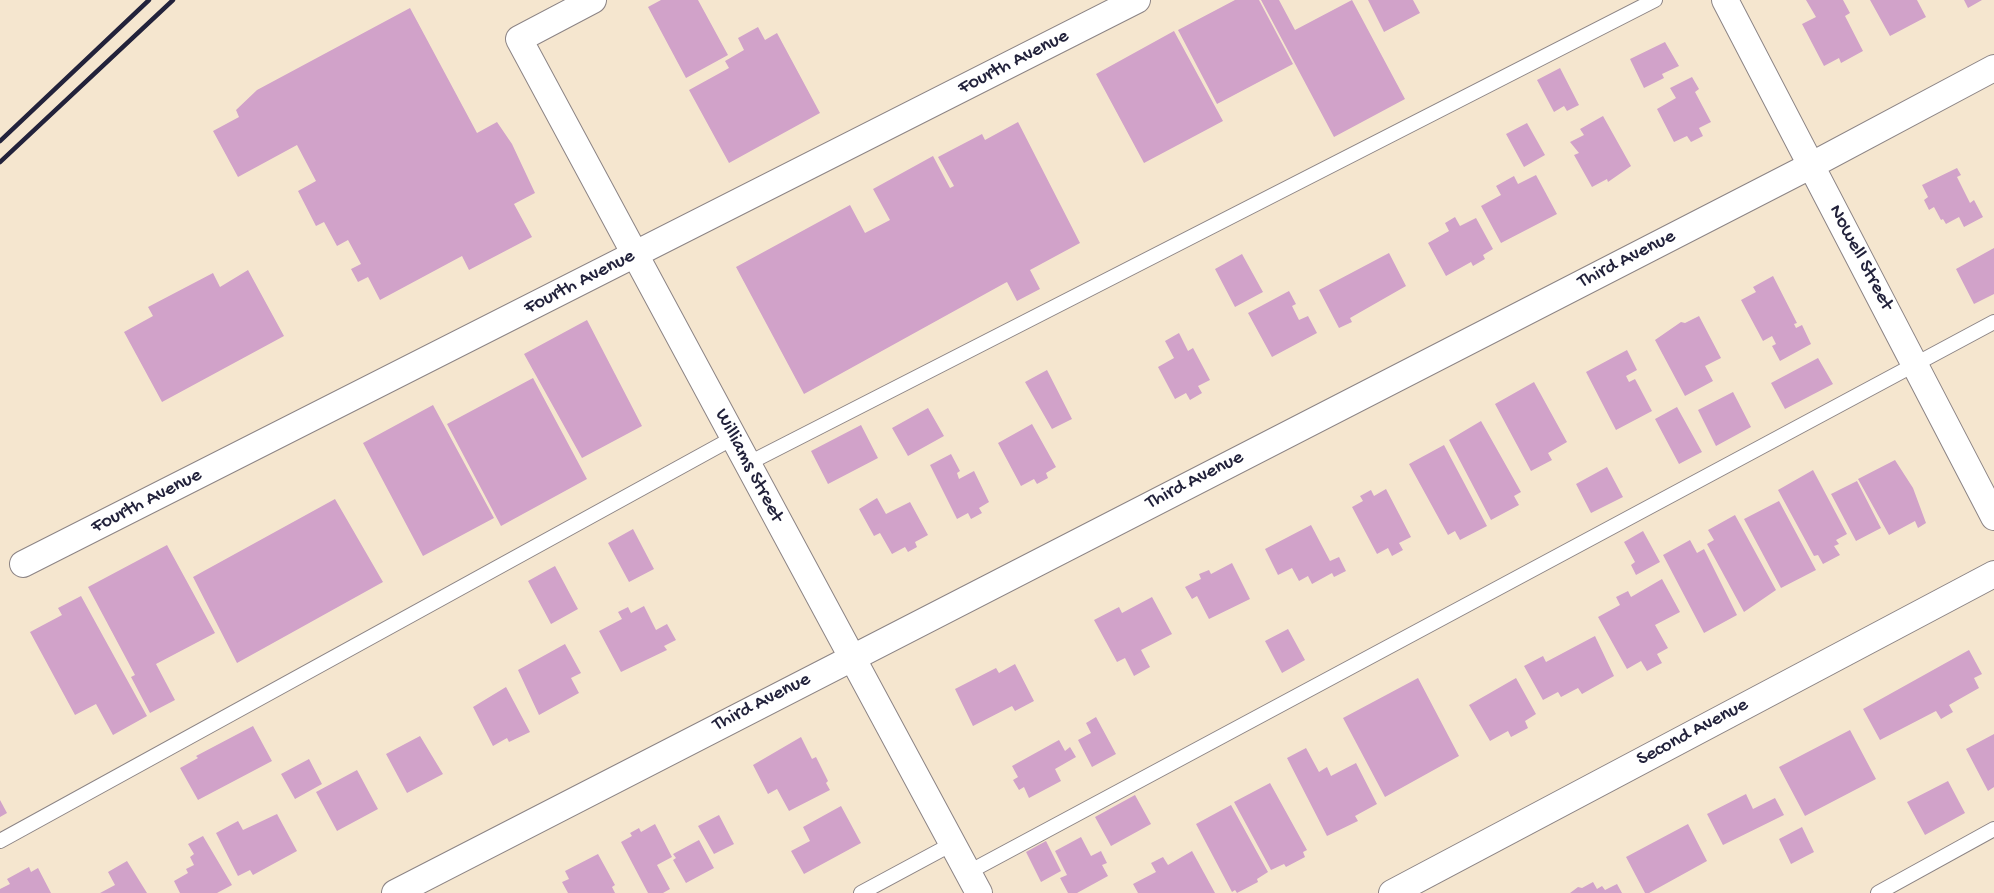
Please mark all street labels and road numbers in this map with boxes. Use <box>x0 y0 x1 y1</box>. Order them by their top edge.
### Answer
street label: Fourth Avenue <box>955 25 1073 101</box>
street label: Nowell Street <box>1822 201 1898 315</box>
street label: Third Avenue <box>1574 225 1680 295</box>
street label: Fourth Avenue <box>521 245 639 321</box>
street label: Williams Street <box>708 405 788 527</box>
street label: Third Avenue <box>1142 446 1248 516</box>
street label: Fourth Avenue <box>88 464 206 540</box>
street label: Third Avenue <box>709 668 815 738</box>
street label: Second Avenue <box>1633 694 1753 772</box>

